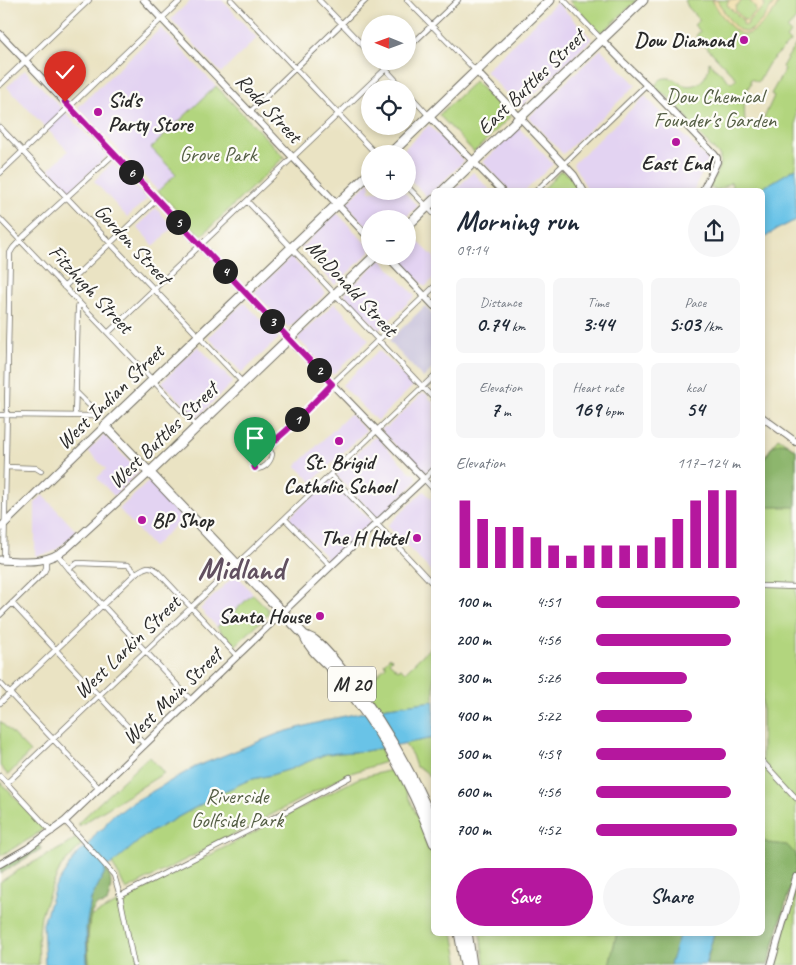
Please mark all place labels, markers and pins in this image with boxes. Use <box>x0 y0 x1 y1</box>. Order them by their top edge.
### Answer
place label: Dow Diamond <box>634 27 738 53</box>
marker: Dow Diamond <box>738 34 750 46</box>
pin <box>44 51 86 102</box>
place label: Sid's Party Store <box>108 87 195 137</box>
marker: Sid's Party Store <box>92 106 104 118</box>
marker: East End <box>670 136 682 148</box>
place label: East End <box>641 150 714 176</box>
pin: 6 <box>118 160 144 184</box>
pin: 5 <box>166 210 190 234</box>
pin: 4 <box>212 258 238 284</box>
pin: 3 <box>260 308 284 334</box>
pin: 2 <box>306 358 332 382</box>
pin: 1 <box>284 406 310 432</box>
pin <box>234 417 276 468</box>
marker: St. Brigid Catholic School <box>333 435 345 447</box>
place label: St. Brigid Catholic School <box>284 449 399 499</box>
place label: BP Shop <box>152 507 215 533</box>
marker: BP Shop <box>136 514 148 526</box>
place label: The H Hotel <box>320 525 411 551</box>
marker: The H Hotel <box>411 532 423 544</box>
place label: Santa House <box>218 603 312 629</box>
marker: Santa House <box>314 610 326 622</box>

